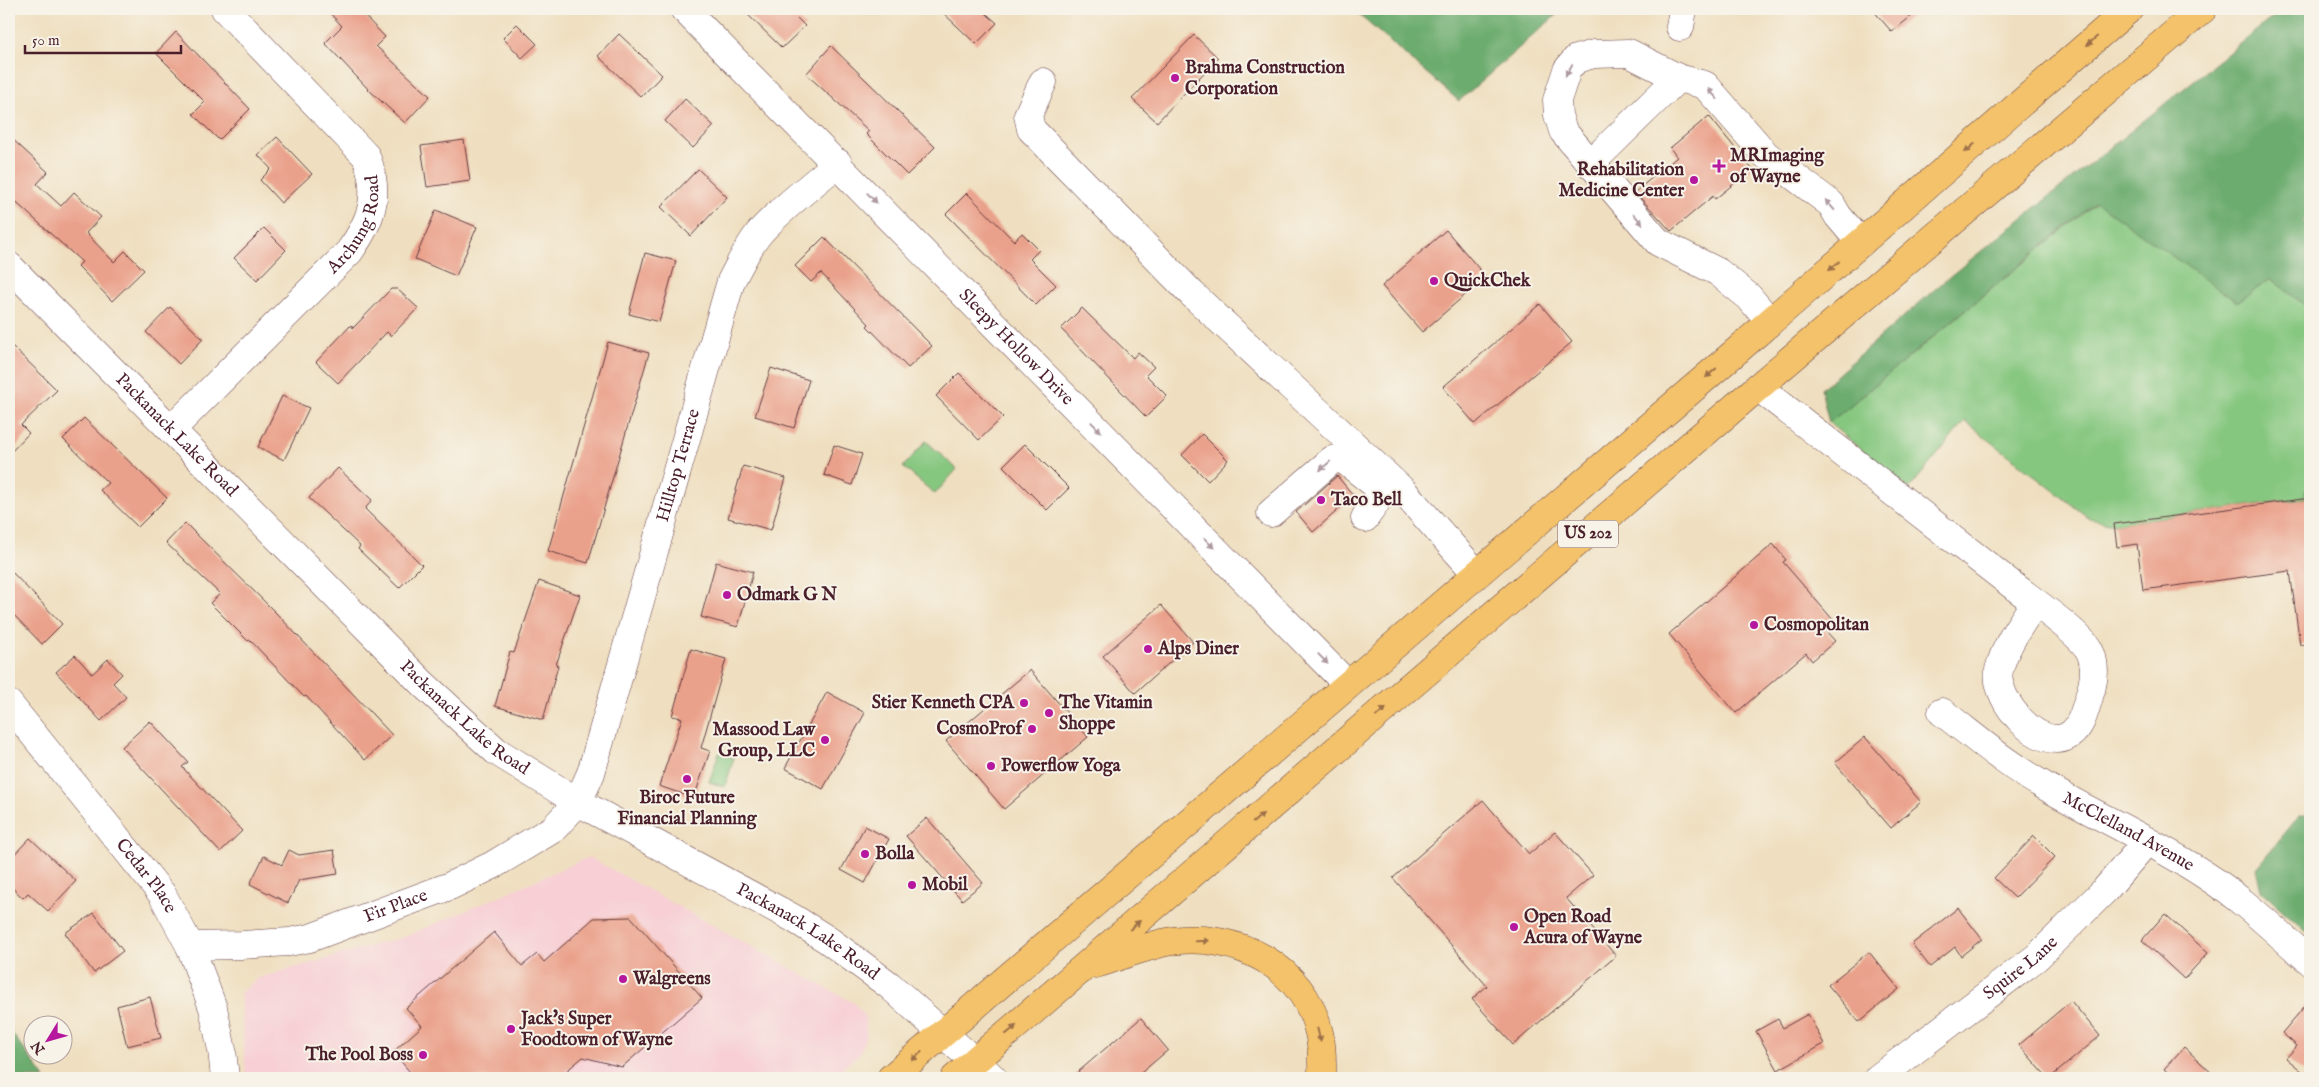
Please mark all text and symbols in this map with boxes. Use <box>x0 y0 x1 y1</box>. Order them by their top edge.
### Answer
scale bar <box>25 22 181 54</box>
text: 50 m <box>32 31 60 50</box>
one-way arrow <box>2086 35 2099 46</box>
place label: Brahma Construction Corporation <box>1185 57 1345 101</box>
one-way arrow <box>1564 63 1573 77</box>
marker: Brahma Construction Corporation <box>1169 72 1181 84</box>
one-way arrow <box>1708 88 1719 100</box>
one-way arrow <box>1964 142 1976 154</box>
place label: MRImaging of Wayne <box>1730 145 1825 189</box>
place label: Rehabilitation Medicine Center <box>1559 159 1684 203</box>
marker: MRImaging of Wayne <box>1712 159 1726 173</box>
street label: Archung Road <box>321 173 385 280</box>
marker: Rehabilitation Medicine Center <box>1688 174 1700 186</box>
one-way arrow <box>866 192 878 204</box>
one-way arrow <box>1825 199 1836 212</box>
one-way arrow <box>1632 213 1644 225</box>
one-way arrow <box>1829 260 1841 272</box>
place label: QuickChek <box>1444 270 1532 293</box>
marker: QuickChek <box>1428 275 1440 287</box>
street label: Sleepy Hollow Drive <box>954 284 1079 410</box>
one-way arrow <box>1705 367 1718 378</box>
street label: Packanack Lake Road <box>110 368 243 502</box>
street label: Hilltop Terrace <box>652 406 706 525</box>
one-way arrow <box>1089 421 1101 433</box>
one-way arrow <box>1319 460 1331 471</box>
place label: Taco Bell <box>1330 489 1403 512</box>
marker: Taco Bell <box>1315 494 1327 506</box>
road number: US 202 <box>1558 520 1618 548</box>
one-way arrow <box>1203 537 1215 549</box>
place label: Odmark G N <box>737 584 838 607</box>
marker: Odmark G N <box>721 589 733 601</box>
place label: Cosmopolitan <box>1764 614 1869 637</box>
marker: Cosmopolitan <box>1748 619 1760 631</box>
place label: Alps Diner <box>1157 638 1239 661</box>
marker: Alps Diner <box>1142 643 1154 655</box>
one-way arrow <box>1317 653 1329 665</box>
street label: Packanack Lake Road <box>395 655 534 781</box>
place label: Stier Kenneth CPA <box>872 692 1015 715</box>
place label: The Vitamin Shoppe <box>1058 692 1153 736</box>
marker: Stier Kenneth CPA <box>1018 697 1030 709</box>
one-way arrow <box>1375 706 1387 718</box>
marker: The Vitamin Shoppe <box>1043 707 1055 719</box>
place label: CosmoProf <box>937 718 1025 741</box>
place label: Massood Law Group, LLC <box>713 719 816 763</box>
marker: CosmoProf <box>1026 723 1038 735</box>
marker: Massood Law Group, LLC <box>819 734 831 746</box>
place label: Powerflow Yoga <box>1001 755 1122 778</box>
marker: Powerflow Yoga <box>985 760 997 772</box>
marker: Biroc Future Financial Planning <box>681 773 693 785</box>
place label: Biroc Future Financial Planning <box>618 787 758 831</box>
street label: McClelland Avenue <box>2058 787 2198 877</box>
one-way arrow <box>1252 813 1265 824</box>
street label: Cedar Place <box>110 834 182 917</box>
place label: Bolla <box>875 843 915 866</box>
marker: Bolla <box>859 848 871 860</box>
place label: Mobil <box>922 874 969 897</box>
street label: Packanack Lake Road <box>732 878 884 986</box>
marker: Mobil <box>906 879 918 891</box>
street label: Fir Place <box>361 884 431 928</box>
place label: Open Road Acura of Wayne <box>1523 906 1643 950</box>
one-way arrow <box>1129 919 1142 930</box>
marker: Open Road Acura of Wayne <box>1508 921 1520 933</box>
street label: Squire Lane <box>1979 931 2063 1005</box>
one-way arrow <box>1194 937 1210 945</box>
place label: Walgreens <box>632 968 711 991</box>
marker: Walgreens <box>617 973 629 985</box>
place label: Jack's Super Foodtown of Wayne <box>519 1008 673 1052</box>
north arrow <box>22 1014 72 1064</box>
marker: Jack's Super Foodtown of Wayne <box>505 1023 517 1035</box>
one-way arrow <box>1005 1024 1018 1035</box>
one-way arrow <box>1316 1027 1324 1042</box>
text: N <box>28 1037 50 1058</box>
place label: The Pool Boss <box>305 1044 414 1067</box>
marker: The Pool Boss <box>417 1049 429 1061</box>
one-way arrow <box>910 1050 923 1061</box>

